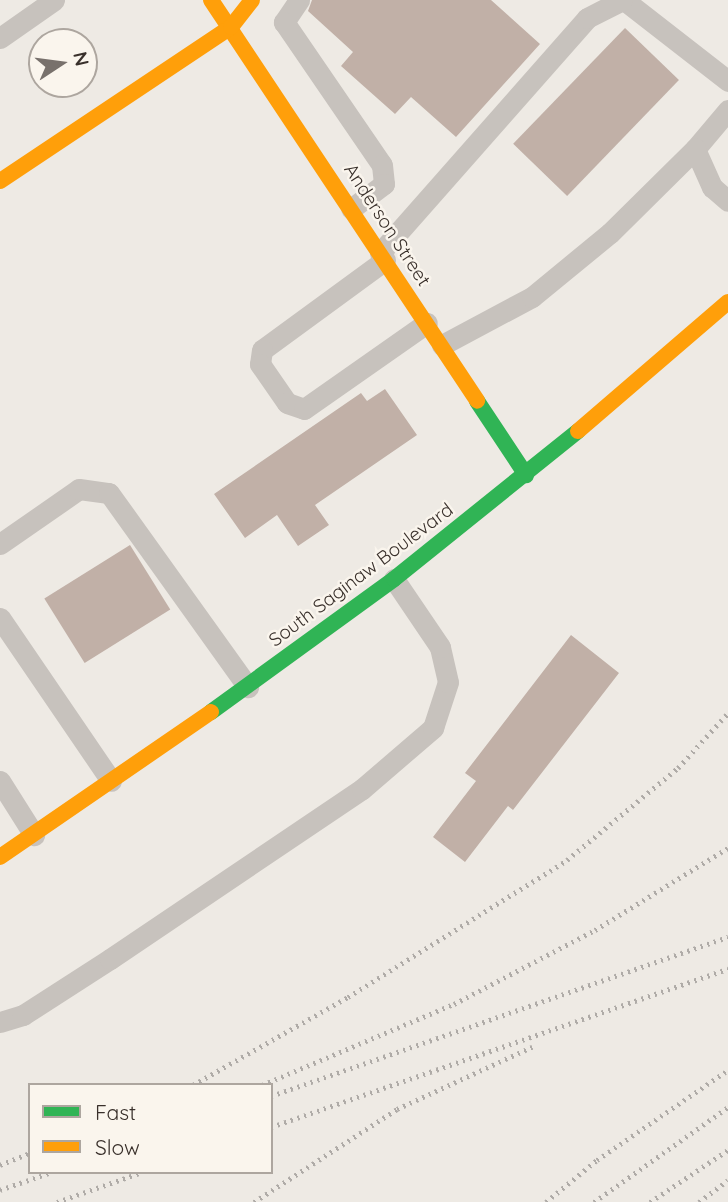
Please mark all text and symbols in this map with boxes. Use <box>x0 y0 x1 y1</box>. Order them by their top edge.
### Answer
north arrow <box>28 28 98 98</box>
text: N <box>68 49 95 68</box>
street label: Anderson Street <box>339 160 435 290</box>
street label: South Saginaw Boulevard <box>264 498 458 652</box>
legend <box>28 1083 273 1174</box>
text: Fast <box>95 1099 136 1125</box>
text: Slow <box>95 1134 140 1160</box>

